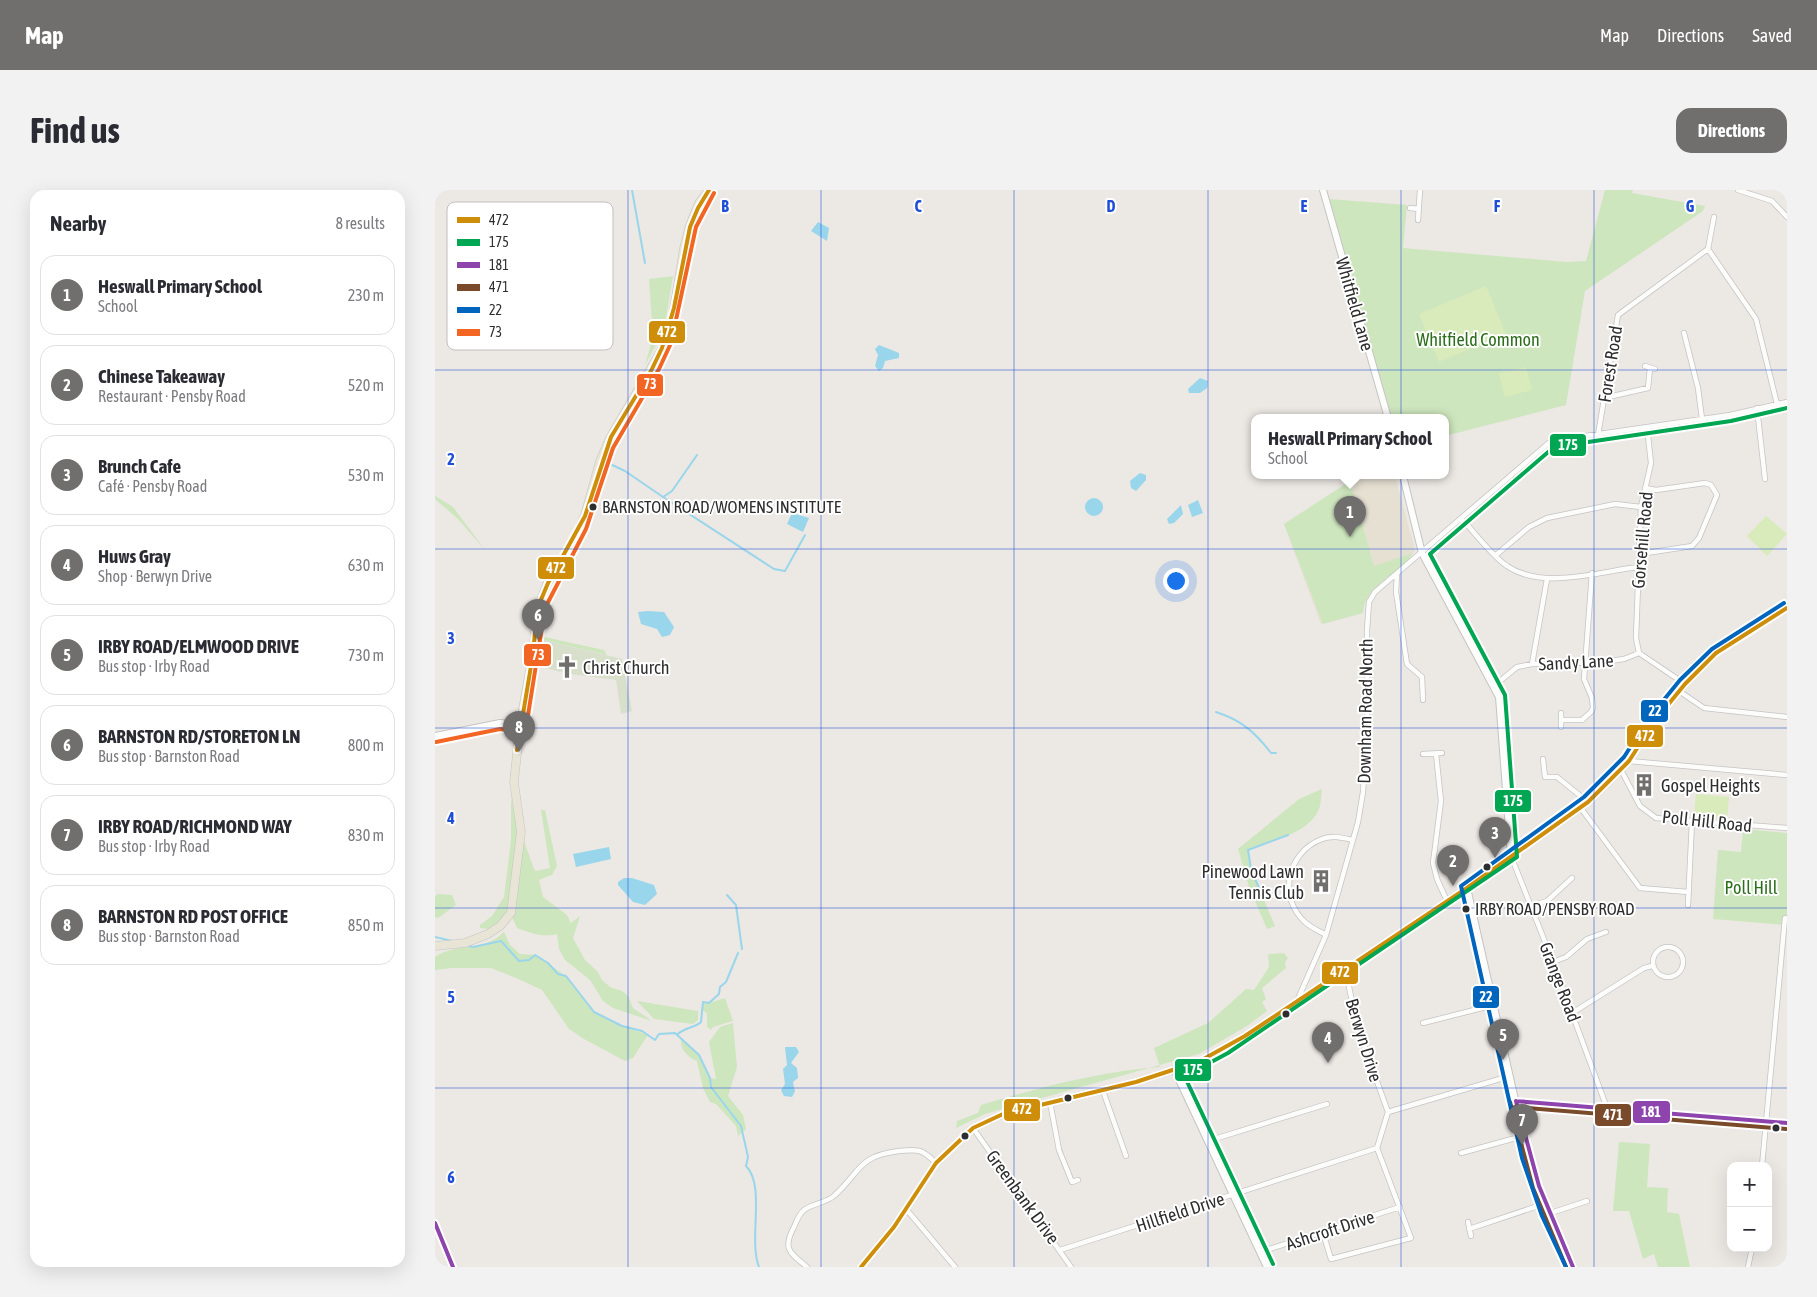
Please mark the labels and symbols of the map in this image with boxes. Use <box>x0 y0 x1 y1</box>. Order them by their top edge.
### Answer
text: B <box>721 197 729 215</box>
text: C <box>914 197 922 215</box>
text: D <box>1107 197 1116 215</box>
text: E <box>1301 197 1308 215</box>
text: F <box>1494 197 1501 215</box>
text: G <box>1686 197 1695 215</box>
legend <box>447 202 613 350</box>
text: 472 <box>489 212 509 228</box>
text: 175 <box>489 234 509 250</box>
street label: Whitfield Lane <box>1332 255 1378 353</box>
text: 181 <box>489 257 509 273</box>
text: 471 <box>489 279 509 295</box>
text: 22 <box>489 302 502 318</box>
line badge: 472 <box>648 320 686 344</box>
text: 73 <box>489 324 502 340</box>
text: 472 <box>656 324 677 340</box>
street label: Forest Road <box>1594 324 1626 404</box>
park label: Whitfield Common <box>1416 329 1540 350</box>
line badge: 73 <box>636 373 664 397</box>
text: 73 <box>643 376 657 392</box>
line badge: 175 <box>1549 433 1587 457</box>
text: 175 <box>1558 437 1578 453</box>
text: 2 <box>447 450 455 468</box>
street label: Gorsehill Road <box>1627 491 1657 589</box>
pin: 1 <box>1334 496 1366 537</box>
place label: BARNSTON ROAD/WOMENS INSTITUTE <box>602 497 842 517</box>
marker: BARNSTON ROAD/WOMENS INSTITUTE <box>588 502 598 512</box>
line badge: 472 <box>537 556 575 580</box>
text: 472 <box>545 560 566 576</box>
your location <box>1163 568 1189 594</box>
pin: 6 <box>522 599 554 640</box>
text: 3 <box>447 629 455 647</box>
street label: Downham Road North <box>1353 638 1377 784</box>
line badge: 73 <box>523 643 552 667</box>
text: 73 <box>531 647 545 663</box>
street label: Sandy Lane <box>1538 650 1614 674</box>
church icon: Christ Church <box>554 654 580 680</box>
place label: Christ Church <box>583 657 670 678</box>
line badge: 22 <box>1640 699 1669 723</box>
text: 22 <box>1648 703 1662 719</box>
pin: 8 <box>503 711 535 752</box>
line badge: 472 <box>1626 724 1664 748</box>
text: 472 <box>1634 728 1655 744</box>
building icon: Gospel Heights <box>1631 772 1657 798</box>
place label: Gospel Heights <box>1661 775 1760 796</box>
line badge: 175 <box>1494 789 1532 813</box>
text: 175 <box>1503 793 1523 809</box>
street label: Poll Hill Road <box>1661 806 1753 836</box>
text: 4 <box>446 809 455 827</box>
pin: 3 <box>1479 817 1511 858</box>
pin: 2 <box>1437 845 1469 886</box>
place label: Pinewood Lawn Tennis Club <box>1201 861 1304 903</box>
unlabelled marker <box>1482 862 1492 872</box>
building icon: Pinewood Lawn Tennis Club <box>1308 868 1334 894</box>
park label: Poll Hill <box>1724 877 1778 898</box>
place label: IRBY ROAD/PENSBY ROAD <box>1475 899 1634 919</box>
marker: IRBY ROAD/PENSBY ROAD <box>1461 904 1471 914</box>
street label: Grange Road <box>1535 939 1585 1025</box>
line badge: 472 <box>1321 961 1359 985</box>
text: 472 <box>1329 964 1350 980</box>
line badge: 22 <box>1472 985 1500 1009</box>
text: 5 <box>447 988 455 1006</box>
text: 22 <box>1479 989 1493 1005</box>
street label: Berwyn Drive <box>1341 996 1387 1084</box>
unlabelled marker <box>1281 1009 1291 1019</box>
pin: 5 <box>1487 1019 1519 1060</box>
pin: 4 <box>1312 1022 1344 1063</box>
line badge: 175 <box>1174 1058 1212 1082</box>
text: 175 <box>1183 1062 1203 1078</box>
unlabelled marker <box>1063 1093 1073 1103</box>
line badge: 472 <box>1003 1098 1041 1122</box>
line badge: 181 <box>1632 1100 1671 1124</box>
text: 472 <box>1011 1101 1032 1117</box>
line badge: 471 <box>1594 1103 1632 1127</box>
pin: 7 <box>1506 1104 1538 1145</box>
text: 181 <box>1641 1104 1661 1120</box>
text: 471 <box>1602 1107 1623 1123</box>
unlabelled marker <box>1771 1123 1781 1133</box>
unlabelled marker <box>960 1131 970 1141</box>
street label: Greenbank Drive <box>982 1146 1064 1248</box>
text: 6 <box>447 1168 455 1186</box>
street label: Hillfield Drive <box>1133 1188 1227 1236</box>
street label: Ashcroft Drive <box>1283 1206 1377 1254</box>

